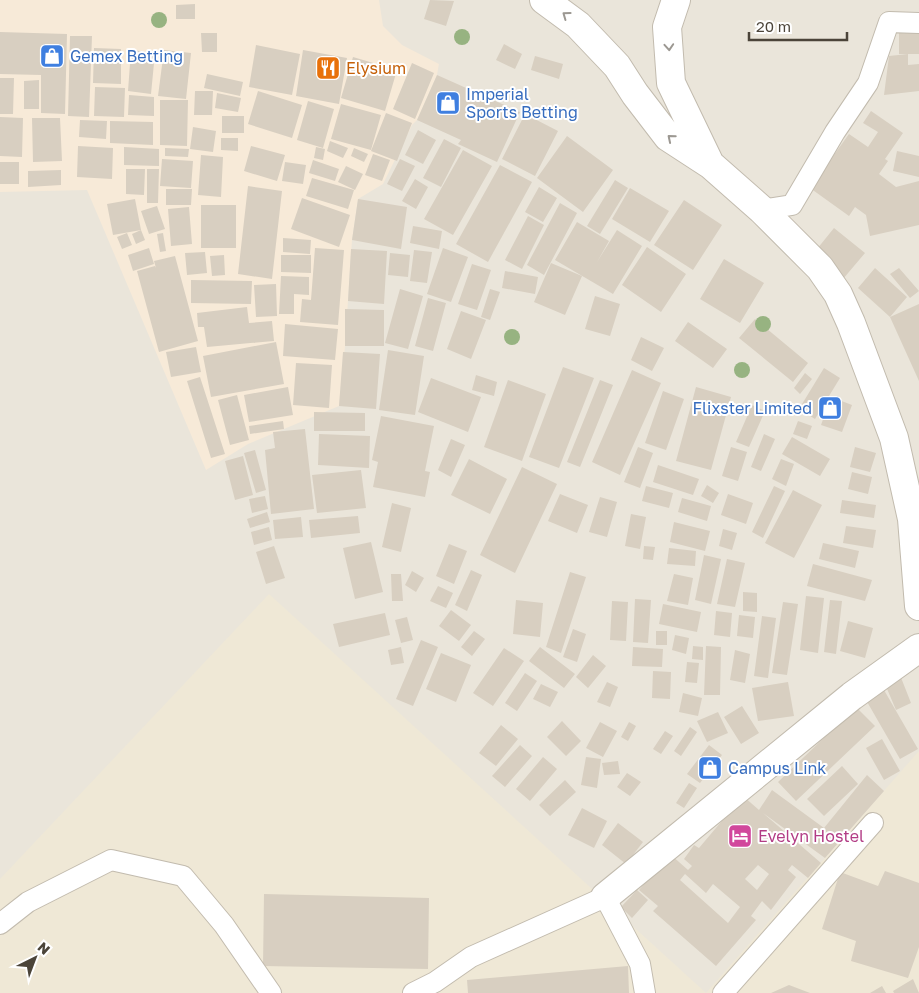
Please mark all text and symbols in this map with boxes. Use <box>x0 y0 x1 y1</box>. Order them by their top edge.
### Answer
scale bar <box>749 10 846 42</box>
one-way arrow <box>562 12 571 22</box>
text: 20 m <box>756 17 791 35</box>
shop icon: Gemex Betting <box>39 43 65 69</box>
one-way arrow <box>663 44 674 52</box>
place label: Gemex Betting <box>70 46 183 66</box>
restaurant icon: Elysium <box>315 55 341 81</box>
place label: Elysium <box>346 58 406 78</box>
place label: Imperial Sports Betting <box>466 84 578 122</box>
shop icon: Imperial Sports Betting <box>435 90 461 116</box>
one-way arrow <box>668 135 677 143</box>
shop icon: Flixster Limited <box>817 395 843 421</box>
place label: Flixster Limited <box>692 398 812 418</box>
shop icon: Campus Link <box>697 755 723 781</box>
place label: Campus Link <box>728 758 826 778</box>
hotel icon: Evelyn Hostel <box>727 823 753 849</box>
place label: Evelyn Hostel <box>758 826 864 846</box>
north arrow <box>10 933 60 983</box>
text: N <box>34 938 54 958</box>

